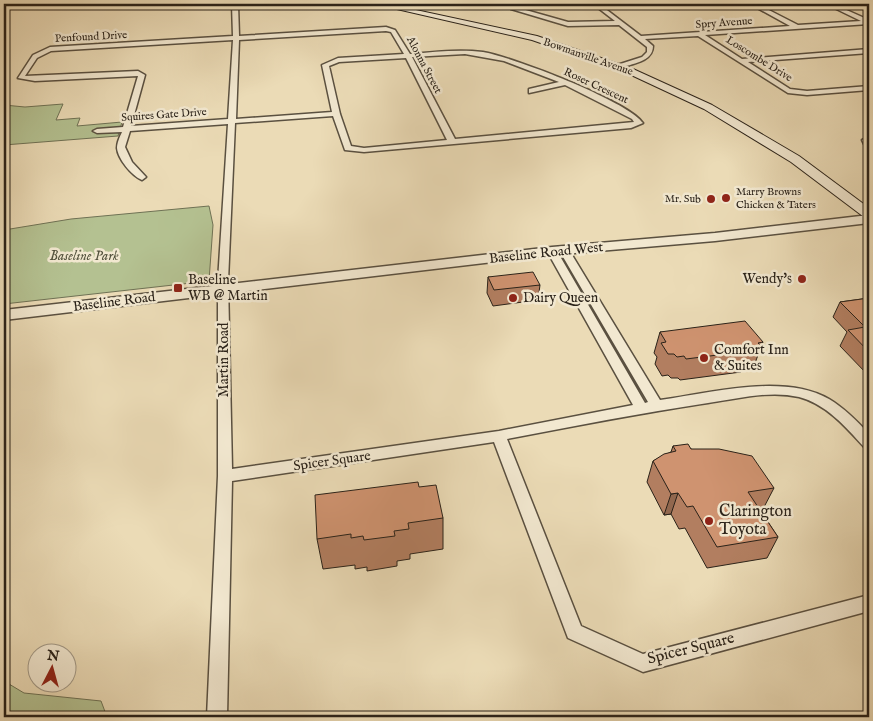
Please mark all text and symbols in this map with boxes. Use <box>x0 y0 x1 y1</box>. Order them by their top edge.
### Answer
street label: Spry Avenue <box>695 14 753 32</box>
street label: Penfound Drive <box>54 28 128 46</box>
street label: Alonna Street <box>403 33 445 96</box>
street label: Loscombe Drive <box>723 33 795 85</box>
street label: Bowmanville Avenue <box>541 35 635 79</box>
street label: Roser Crescent <box>561 65 631 107</box>
street label: Squires Gate Drive <box>121 105 207 125</box>
place label: Marry Browns Chicken & Taters <box>736 185 816 212</box>
place label: Mr. Sub <box>665 192 701 206</box>
marker: Marry Browns Chicken & Taters <box>720 192 732 204</box>
marker: Mr. Sub <box>705 193 717 205</box>
street label: Baseline Road West <box>488 238 604 268</box>
park label: Baseline Park <box>49 247 119 265</box>
place label: Wendy's <box>742 270 792 288</box>
place label: Baseline WB @ Martin <box>188 271 268 305</box>
marker: Wendy's <box>796 273 808 285</box>
marker: Baseline WB @ Martin <box>172 282 184 294</box>
street label: Baseline Road <box>72 288 157 316</box>
place label: Dairy Queen <box>523 289 599 307</box>
marker: Dairy Queen <box>507 292 519 304</box>
street label: Martin Road <box>215 322 233 398</box>
place label: Comfort Inn & Suites <box>714 341 789 375</box>
marker: Comfort Inn & Suites <box>698 352 710 364</box>
street label: Spicer Square <box>292 447 372 475</box>
place label: Clarington Toyota <box>719 502 792 540</box>
marker: Clarington Toyota <box>703 515 715 527</box>
street label: Spicer Square <box>645 629 737 669</box>
north arrow <box>28 644 78 694</box>
text: N <box>45 646 60 666</box>

